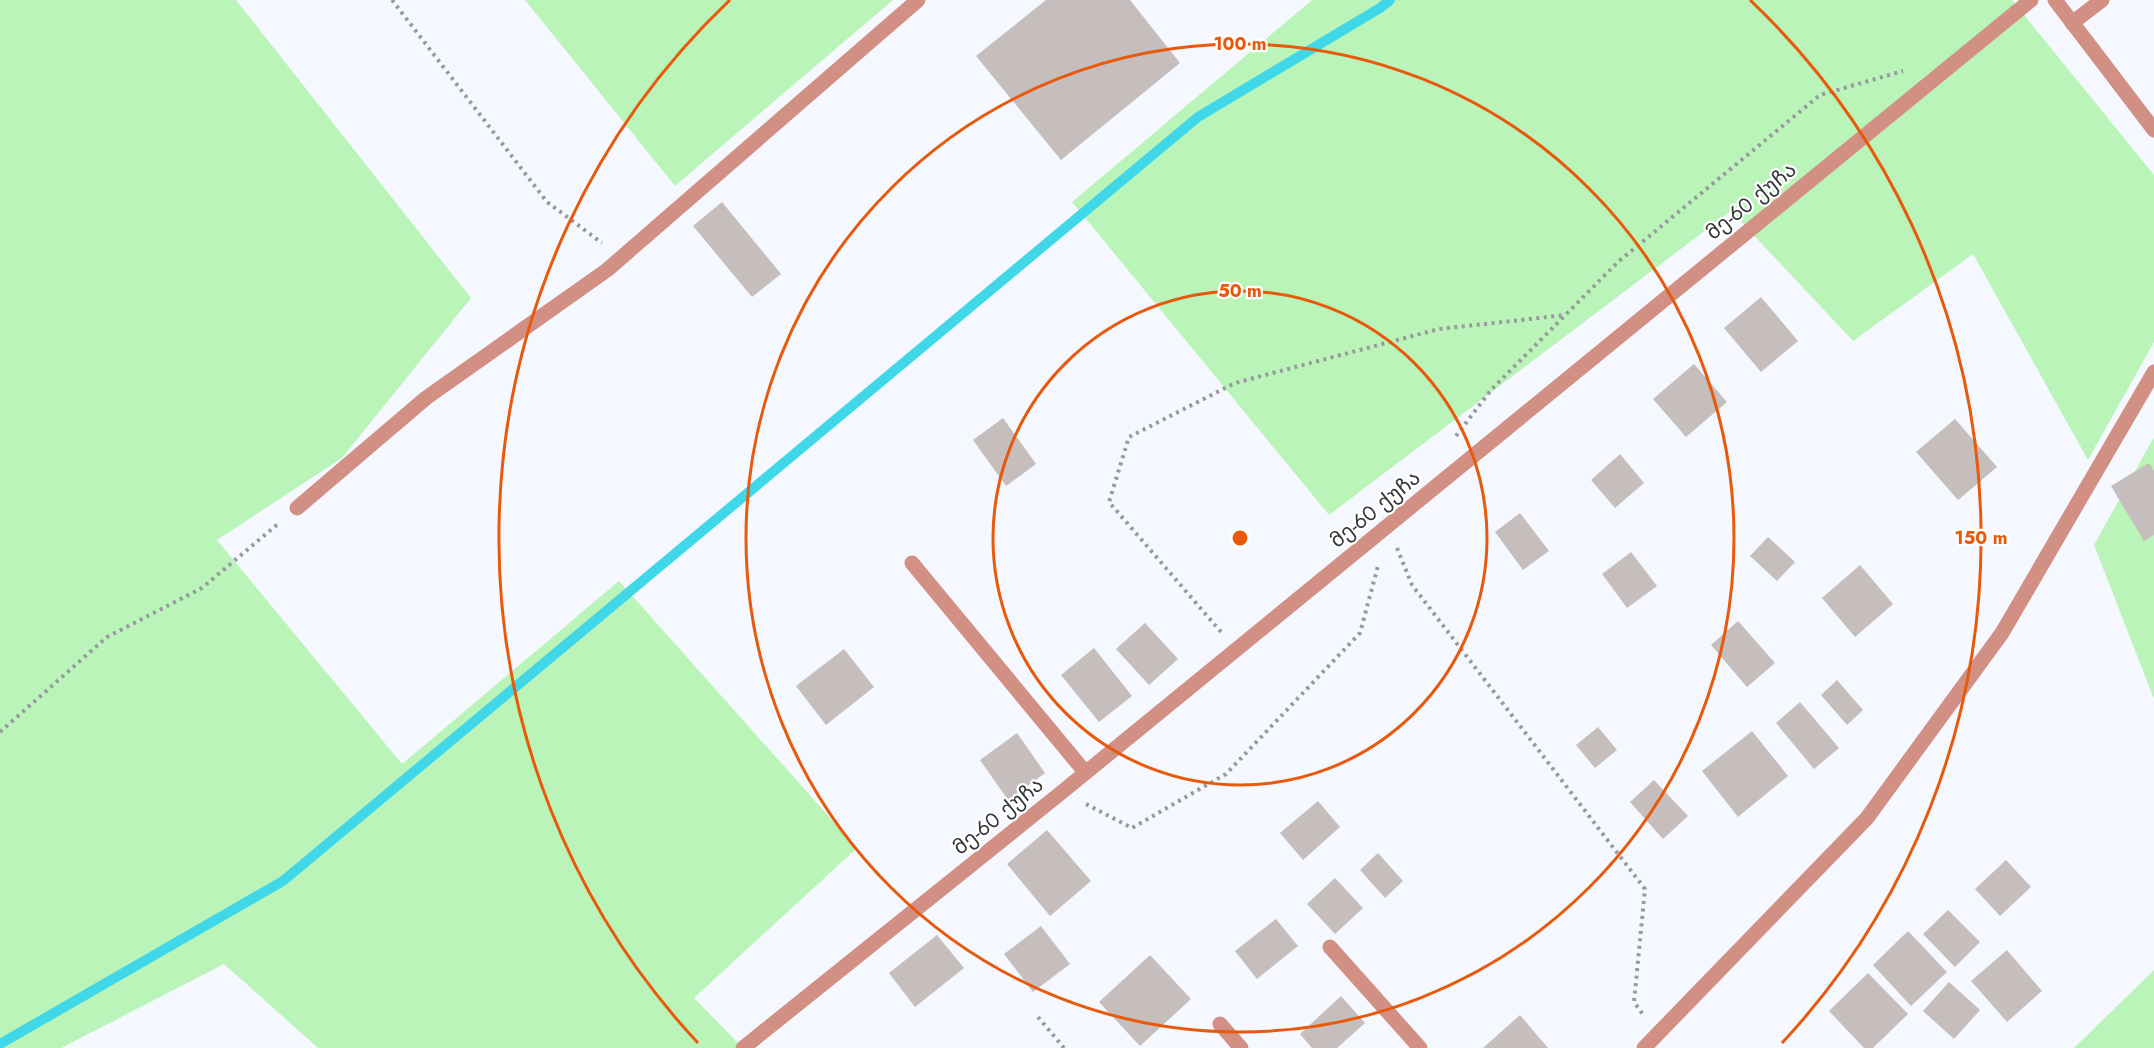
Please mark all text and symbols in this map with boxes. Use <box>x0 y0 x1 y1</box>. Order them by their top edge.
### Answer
text: 100 m <box>1213 31 1267 57</box>
street label: მე-60 ქუჩა <box>1699 155 1803 247</box>
text: 50 m <box>1218 278 1262 304</box>
street label: მე-60 ქუჩა <box>1323 463 1427 555</box>
text: 150 m <box>1955 525 2007 551</box>
centre of rings <box>1230 528 1250 548</box>
street label: მე-60 ქუჩა <box>946 770 1050 862</box>

